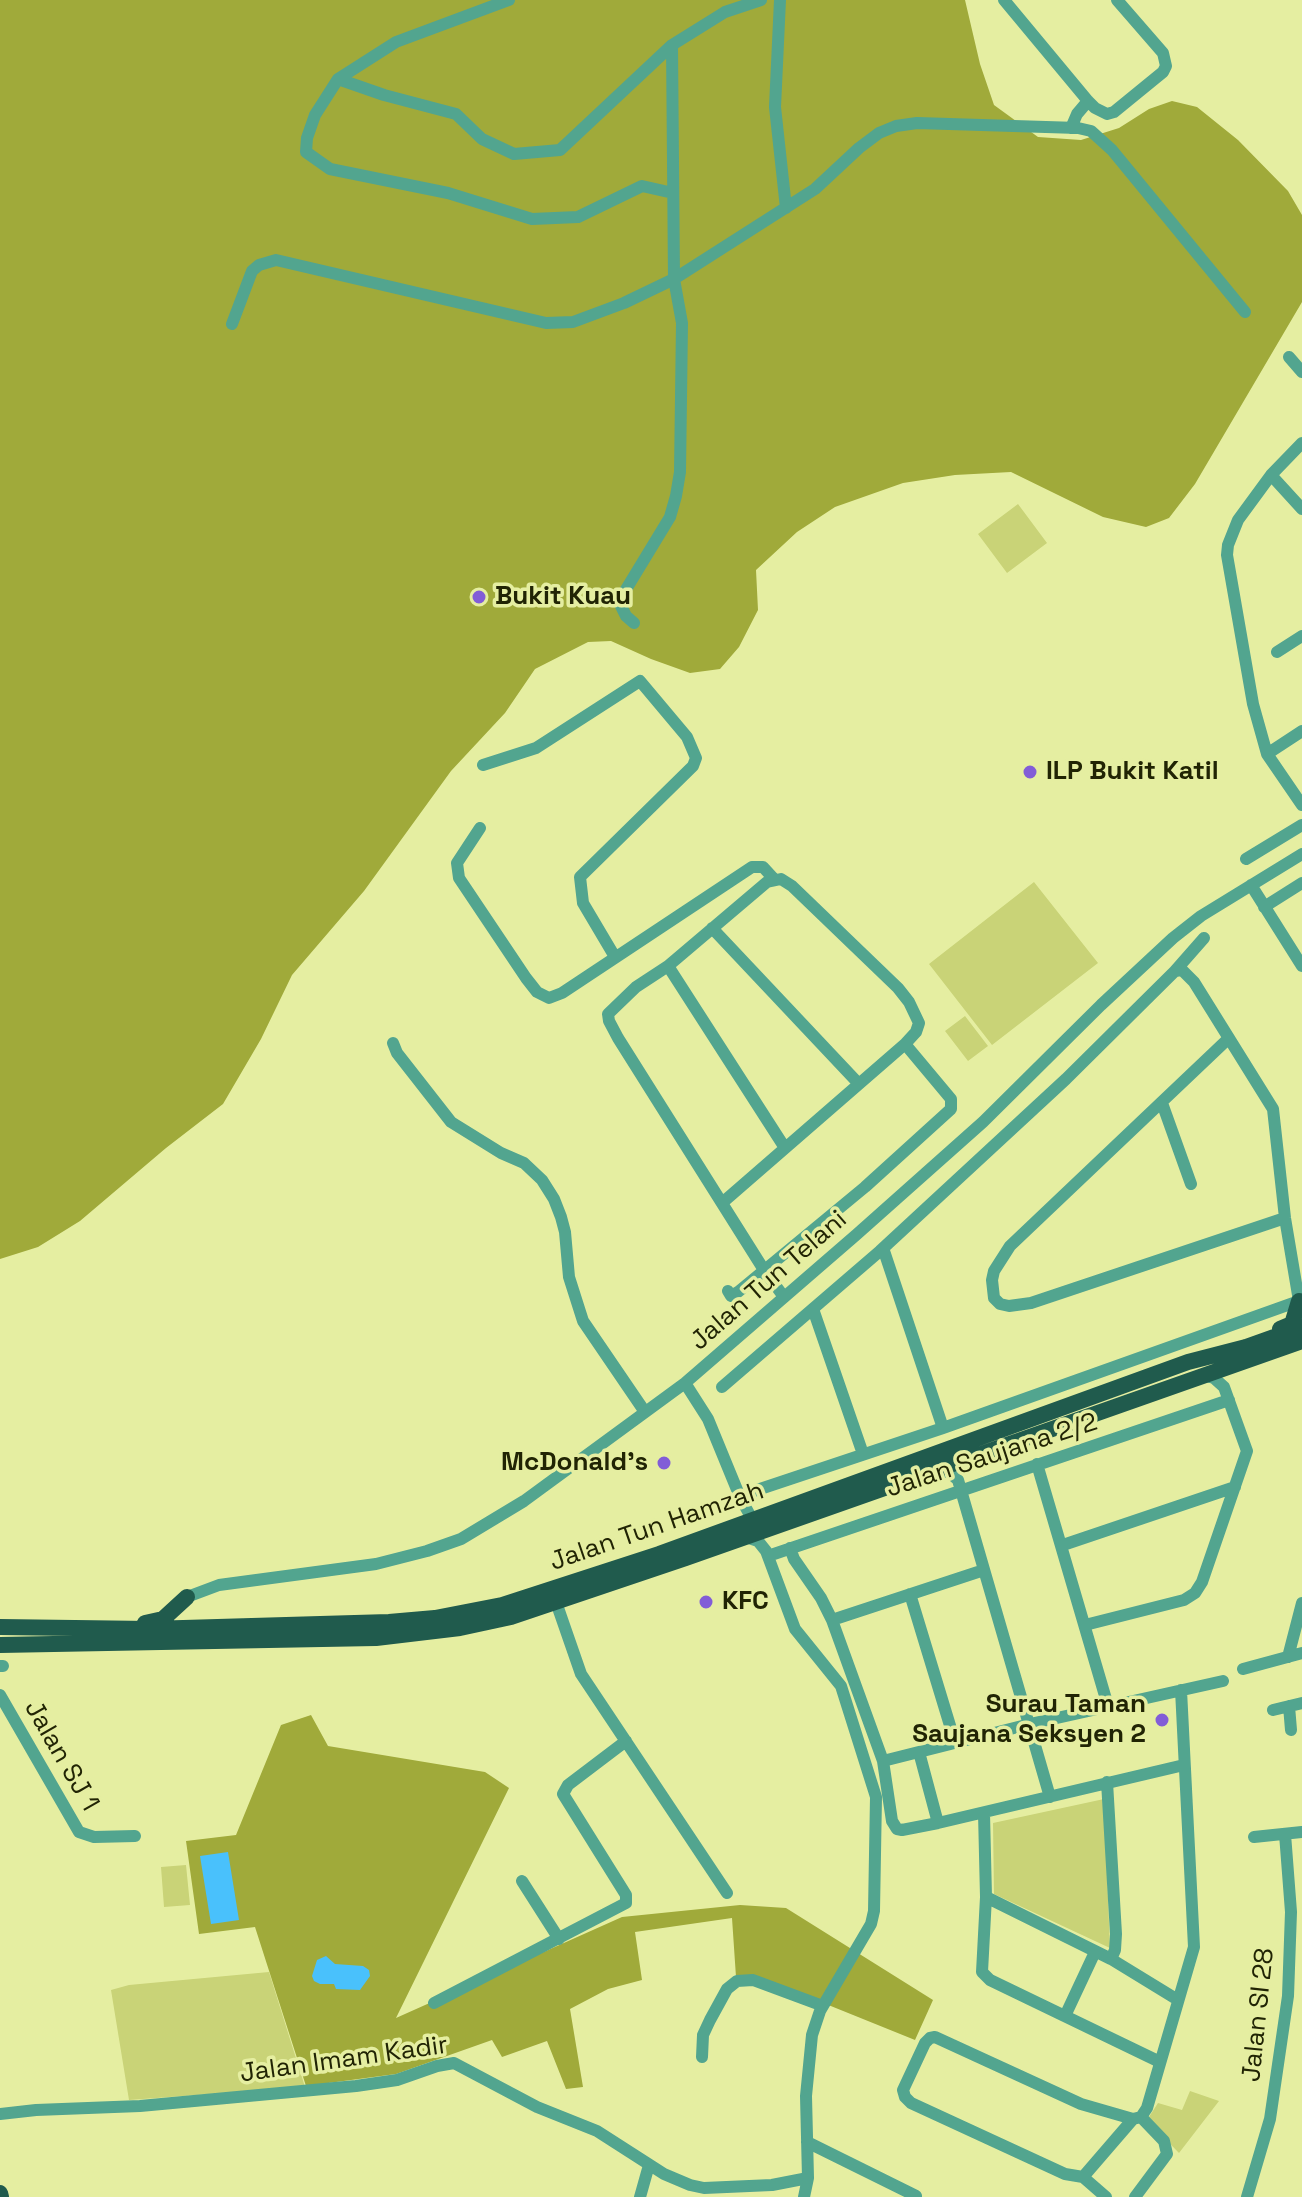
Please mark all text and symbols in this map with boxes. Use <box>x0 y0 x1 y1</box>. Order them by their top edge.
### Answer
place label: Bukit Kuau <box>495 581 631 613</box>
marker: Bukit Kuau <box>470 588 488 606</box>
place label: ILP Bukit Katil <box>1046 756 1219 788</box>
marker: ILP Bukit Katil <box>1021 763 1039 781</box>
street label: Jalan Tun Telani <box>684 1205 854 1357</box>
street label: Jalan Saujana 2/2 <box>883 1407 1101 1505</box>
place label: McDonald's <box>501 1447 648 1479</box>
marker: McDonald's <box>655 1454 673 1472</box>
street label: Jalan Tun Hamzah <box>546 1476 768 1578</box>
place label: KFC <box>722 1586 769 1618</box>
marker: KFC <box>697 1593 715 1611</box>
place label: Surau Taman Saujana Seksyen 2 <box>912 1689 1146 1750</box>
street label: Jalan SJ 1 <box>17 1695 105 1817</box>
marker: Surau Taman Saujana Seksyen 2 <box>1153 1711 1171 1729</box>
street label: Jalan SI 28 <box>1236 1946 1282 2084</box>
street label: Jalan Imam Kadir <box>238 2030 450 2090</box>

